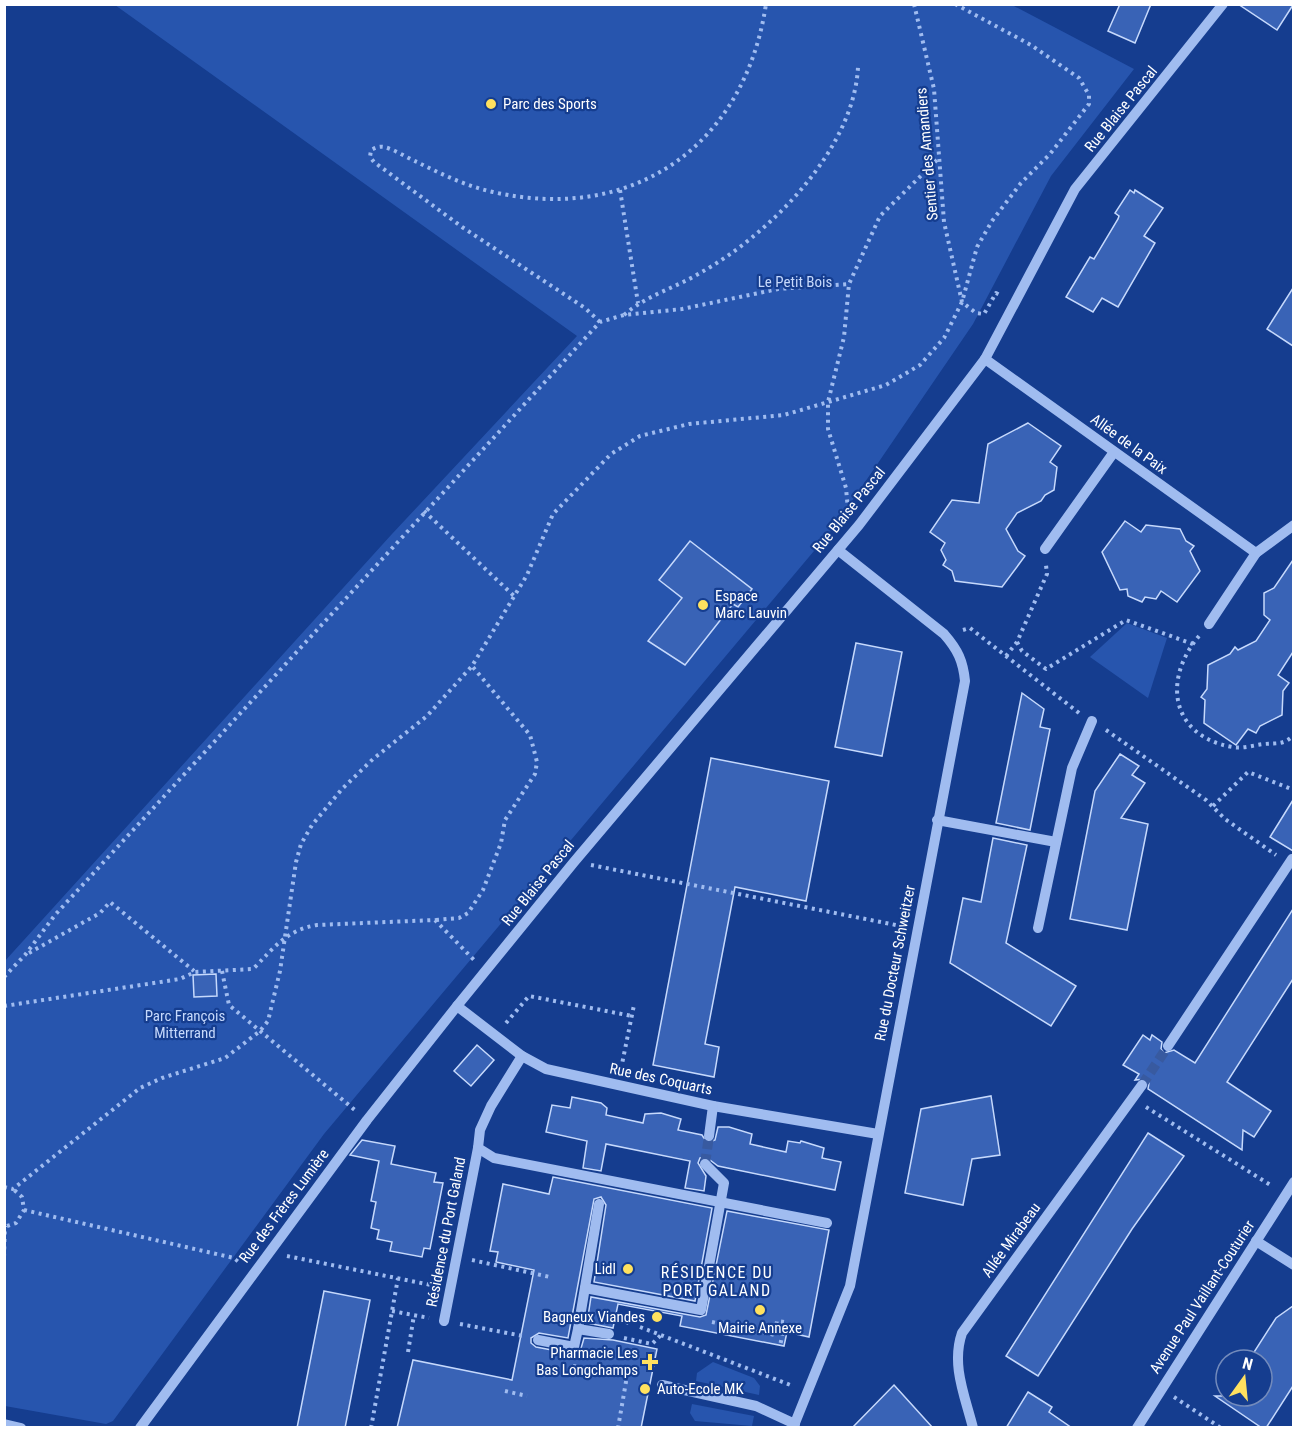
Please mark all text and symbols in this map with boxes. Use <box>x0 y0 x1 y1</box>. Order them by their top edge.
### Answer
street label: Rue Blaise Pascal <box>1081 63 1161 155</box>
street label: Sentier des Amandiers <box>912 87 942 221</box>
place label: Parc des Sports <box>503 95 597 113</box>
marker: Parc des Sports <box>484 97 498 111</box>
park label: Le Petit Bois <box>758 273 832 291</box>
street label: Allée de la Paix <box>1087 410 1171 478</box>
street label: Rue Blaise Pascal <box>809 464 889 556</box>
place label: Espace Marc Lauvin <box>715 587 787 622</box>
marker: Espace Marc Lauvin <box>696 598 710 612</box>
street label: Rue Blaise Pascal <box>498 837 578 929</box>
street label: Rue du Docteur Schweitzer <box>871 883 919 1042</box>
park label: Parc François Mitterrand <box>145 1007 226 1042</box>
street label: Rue des Coquarts <box>608 1059 714 1099</box>
street label: Rue des Frères Lumière <box>235 1145 333 1267</box>
street label: Résidence du Port Galand <box>423 1155 469 1309</box>
street label: Allée Mirabeau <box>978 1199 1044 1281</box>
street label: Avenue Paul Vaillant-Couturier <box>1146 1217 1259 1377</box>
place label: Lidl <box>595 1260 616 1278</box>
marker: Lidl <box>621 1262 635 1276</box>
district label: RÉSIDENCE DU PORT GALAND <box>661 1263 773 1300</box>
marker: Mairie Annexe <box>753 1303 767 1317</box>
place label: Bagneux Viandes <box>543 1308 645 1326</box>
marker: Bagneux Viandes <box>650 1310 664 1324</box>
place label: Mairie Annexe <box>718 1319 802 1337</box>
place label: Pharmacie Les Bas Longchamps <box>536 1344 638 1379</box>
north arrow <box>1214 1348 1274 1408</box>
text: N <box>1241 1354 1255 1374</box>
marker: Pharmacie Les Bas Longchamps <box>643 1355 657 1369</box>
place label: Auto-Ecole MK <box>657 1380 744 1398</box>
marker: Auto-Ecole MK <box>638 1382 652 1396</box>

